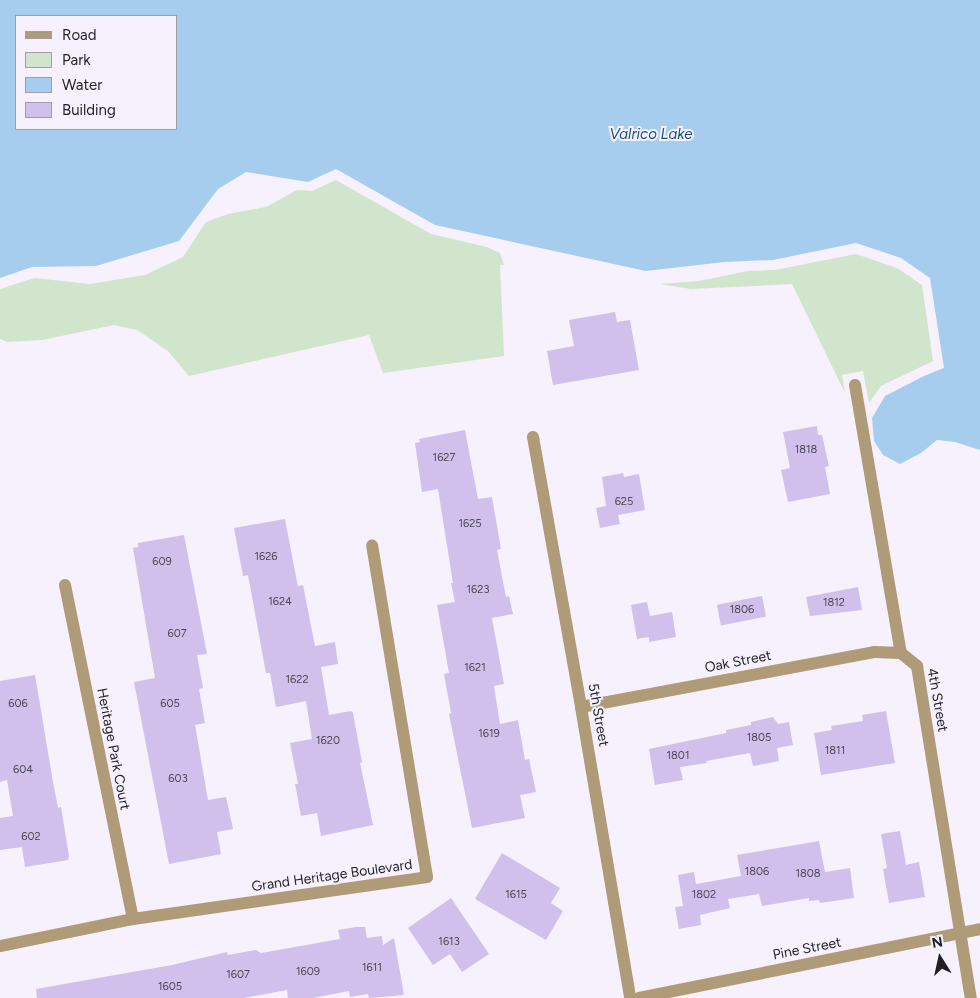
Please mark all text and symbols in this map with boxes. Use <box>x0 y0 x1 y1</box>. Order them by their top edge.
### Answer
legend <box>15 15 178 130</box>
text: Road <box>62 26 97 44</box>
text: Park <box>62 51 91 69</box>
text: Water <box>62 76 102 94</box>
text: Building <box>62 101 116 119</box>
water label: Valrico Lake <box>609 126 693 144</box>
house number: 1818 <box>795 443 817 457</box>
house number: 1627 <box>433 451 455 465</box>
house number: 625 <box>615 495 633 509</box>
house number: 1625 <box>458 517 482 531</box>
house number: 1626 <box>254 550 278 564</box>
house number: 609 <box>152 555 172 569</box>
house number: 1623 <box>467 583 489 597</box>
house number: 1624 <box>268 595 292 609</box>
house number: 1812 <box>823 596 845 610</box>
house number: 1806 <box>730 603 754 617</box>
house number: 607 <box>167 627 187 641</box>
street label: Oak Street <box>703 647 773 677</box>
house number: 1621 <box>464 661 486 675</box>
street label: 4th Street <box>923 667 951 733</box>
house number: 1622 <box>285 673 309 687</box>
street label: 5th Street <box>584 682 612 748</box>
street label: Heritage Park Court <box>93 687 133 811</box>
house number: 606 <box>8 697 28 711</box>
house number: 605 <box>160 697 180 711</box>
house number: 1619 <box>478 727 500 741</box>
house number: 1805 <box>747 731 771 745</box>
house number: 1620 <box>316 734 340 748</box>
house number: 1811 <box>825 744 845 758</box>
house number: 1801 <box>667 749 689 763</box>
house number: 604 <box>13 763 33 777</box>
house number: 603 <box>168 772 188 786</box>
house number: 602 <box>21 830 41 844</box>
street label: Grand Heritage Boulevard <box>251 856 413 896</box>
house number: 1806 <box>745 865 769 879</box>
house number: 1808 <box>795 867 821 881</box>
house number: 1615 <box>505 888 527 902</box>
house number: 1802 <box>692 888 716 902</box>
north arrow <box>915 933 965 983</box>
text: N <box>930 933 944 952</box>
street label: Pine Street <box>771 934 843 964</box>
house number: 1613 <box>438 935 460 949</box>
house number: 1611 <box>362 961 382 975</box>
house number: 1609 <box>296 965 320 979</box>
house number: 1607 <box>226 968 250 982</box>
house number: 1605 <box>158 980 182 994</box>

